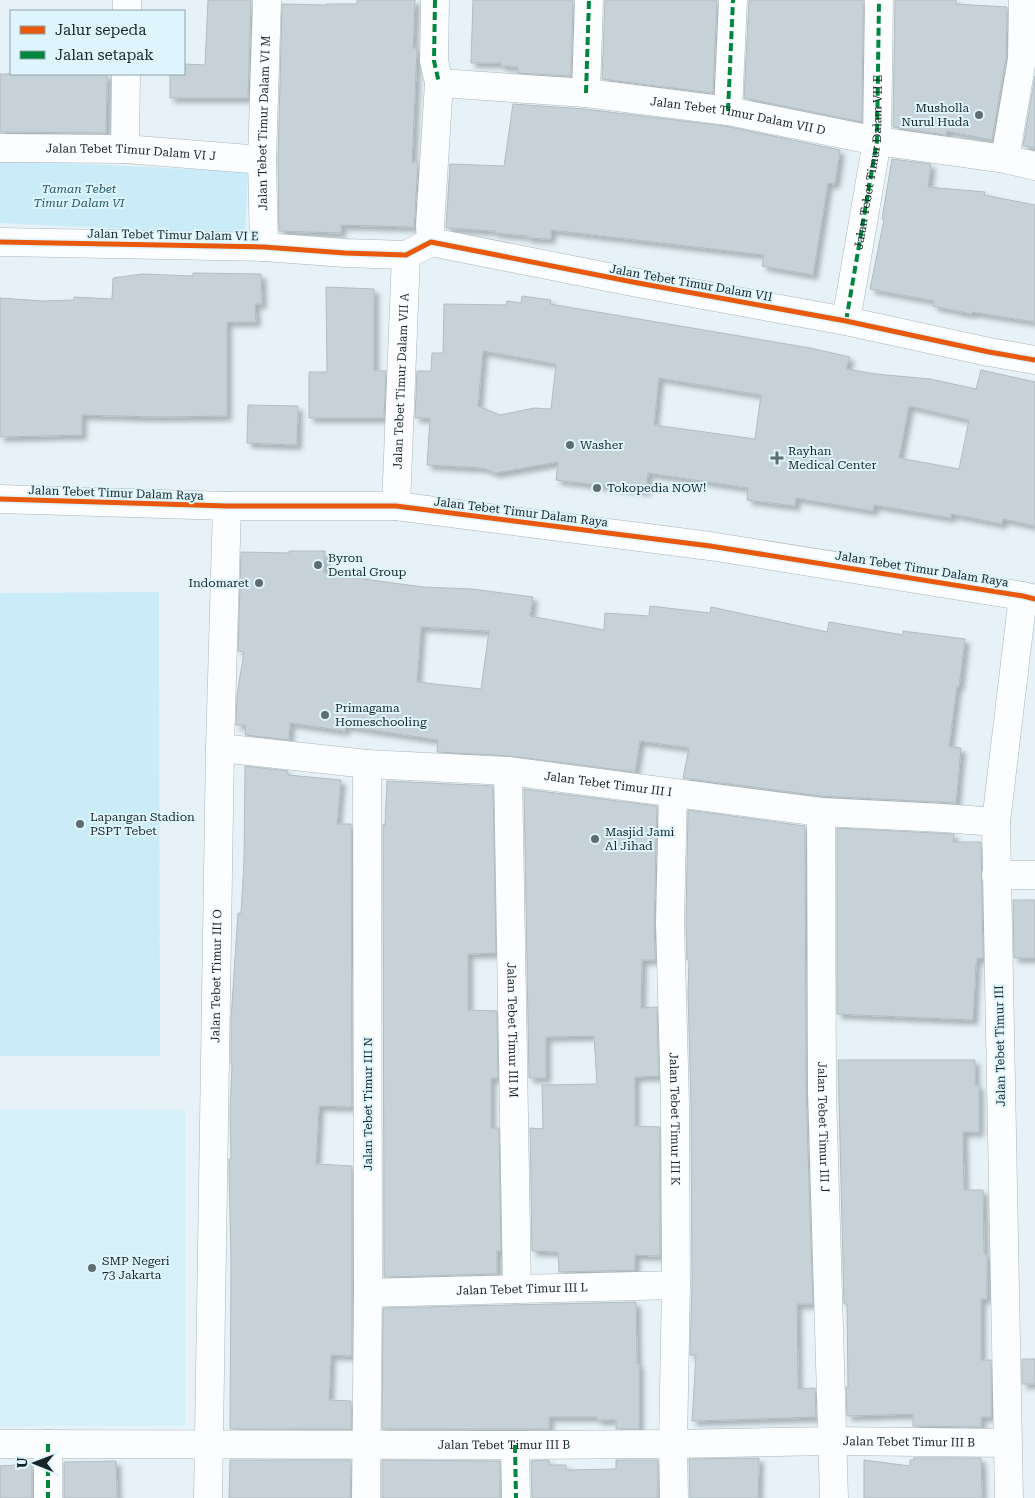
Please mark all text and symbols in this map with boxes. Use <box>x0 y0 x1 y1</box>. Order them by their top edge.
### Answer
legend <box>10 10 185 75</box>
text: Jalur sepeda <box>55 21 146 39</box>
street label: Jalan Tebet Timur Dalam VI M <box>255 35 273 211</box>
text: Jalan setapak <box>55 46 154 64</box>
street label: Jalan Tebet Timur Dalam VII E <box>851 75 885 250</box>
street label: Jalan Tebet Timur Dalam VII D <box>649 94 827 137</box>
place label: Musholla Nurul Huda <box>901 101 969 129</box>
marker: Musholla Nurul Huda <box>973 109 985 121</box>
street label: Jalan Tebet Timur Dalam VI J <box>46 141 217 163</box>
park label: Taman Tebet Timur Dalam VI <box>33 182 125 210</box>
street label: Jalan Tebet Timur Dalam VI E <box>87 227 259 243</box>
street label: Jalan Tebet Timur Dalam VII <box>609 262 773 304</box>
street label: Jalan Tebet Timur Dalam VII A <box>390 292 412 470</box>
place label: Washer <box>580 438 623 452</box>
marker: Washer <box>564 439 576 451</box>
place label: Rayhan Medical Center <box>788 444 876 472</box>
marker: Rayhan Medical Center <box>770 451 784 465</box>
place label: Tokopedia NOW! <box>607 481 706 495</box>
marker: Tokopedia NOW! <box>591 482 603 494</box>
street label: Jalan Tebet Timur Dalam Raya <box>28 483 204 503</box>
street label: Jalan Tebet Timur Dalam Raya <box>433 494 609 530</box>
street label: Jalan Tebet Timur Dalam Raya <box>834 548 1010 590</box>
place label: Byron Dental Group <box>328 551 406 579</box>
marker: Byron Dental Group <box>312 559 324 571</box>
place label: Indomaret <box>188 576 250 590</box>
marker: Indomaret <box>253 577 265 589</box>
place label: Primagama Homeschooling <box>335 701 427 729</box>
marker: Primagama Homeschooling <box>319 709 331 721</box>
street label: Jalan Tebet Timur III I <box>543 769 673 799</box>
place label: Lapangan Stadion PSPT Tebet <box>90 810 195 838</box>
marker: Lapangan Stadion PSPT Tebet <box>74 818 86 830</box>
place label: Masjid Jami Al Jihad <box>605 825 675 853</box>
marker: Masjid Jami Al Jihad <box>589 833 601 845</box>
street label: Jalan Tebet Timur III O <box>208 909 224 1043</box>
street label: Jalan Tebet Timur III M <box>504 962 521 1098</box>
street label: Jalan Tebet Timur III <box>992 985 1008 1107</box>
street label: Jalan Tebet Timur III N <box>361 1037 375 1171</box>
street label: Jalan Tebet Timur III K <box>667 1052 682 1186</box>
street label: Jalan Tebet Timur III J <box>815 1061 832 1193</box>
place label: SMP Negeri 73 Jakarta <box>102 1254 170 1282</box>
marker: SMP Negeri 73 Jakarta <box>86 1262 98 1274</box>
street label: Jalan Tebet Timur III L <box>456 1280 588 1298</box>
street label: Jalan Tebet Timur III B <box>843 1434 975 1450</box>
north arrow <box>10 1438 60 1488</box>
street label: Jalan Tebet Timur III B <box>438 1438 570 1452</box>
text: U <box>14 1457 30 1468</box>

